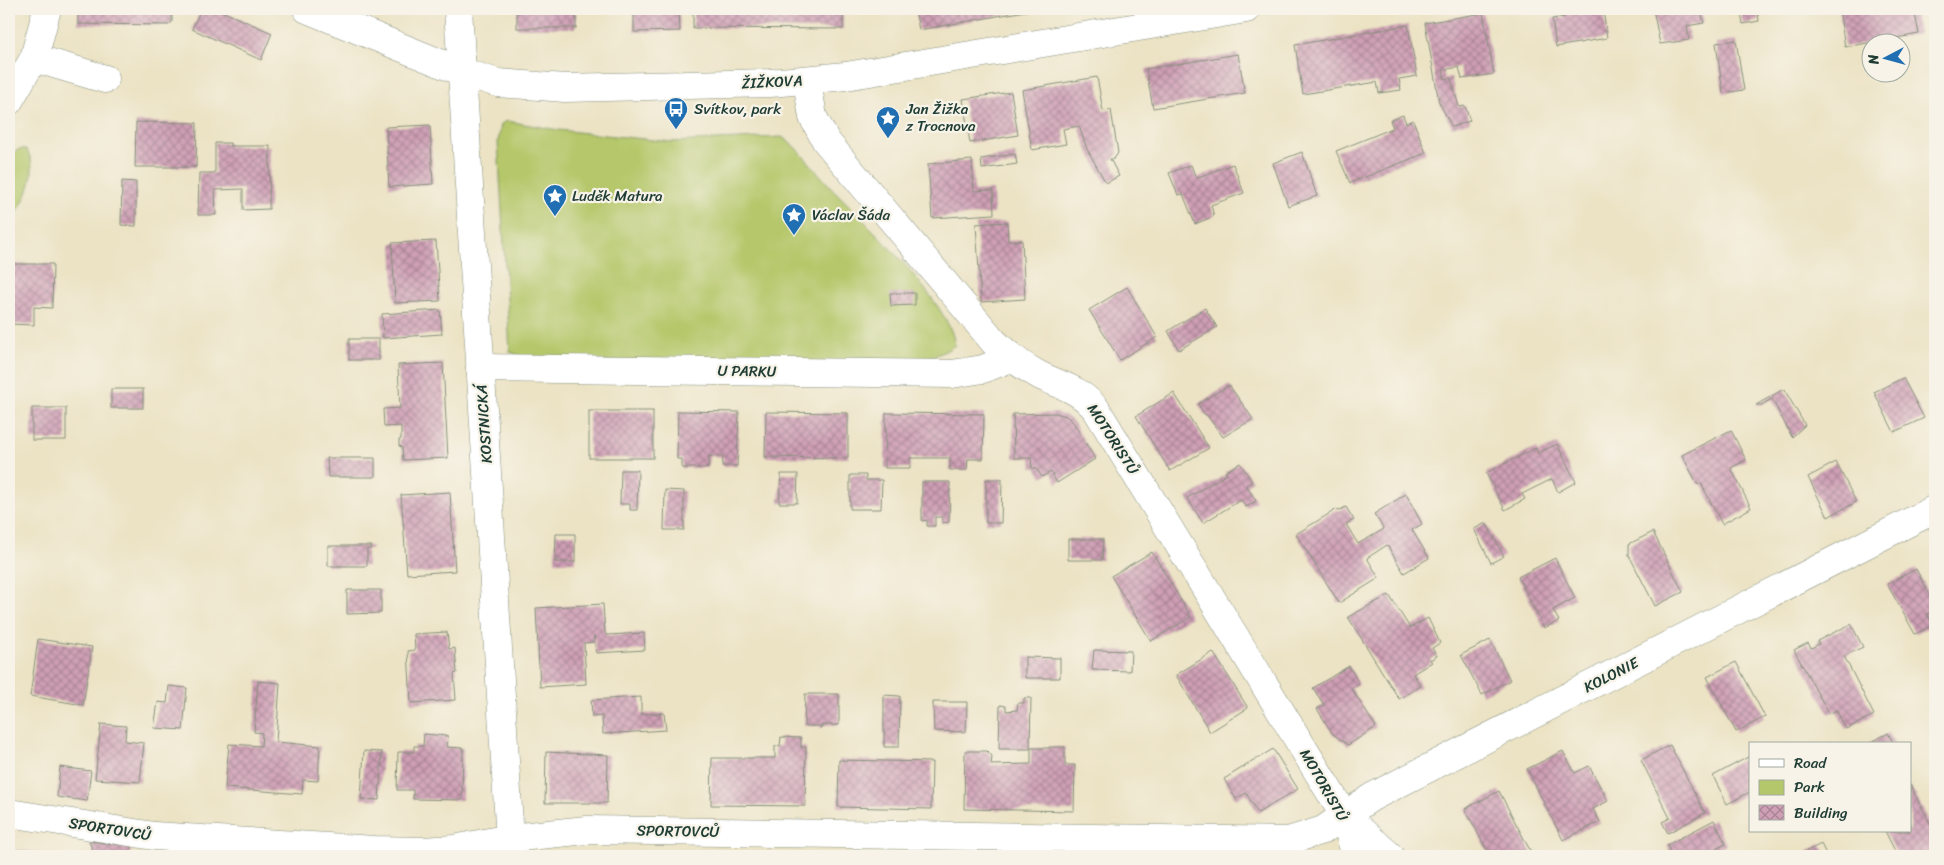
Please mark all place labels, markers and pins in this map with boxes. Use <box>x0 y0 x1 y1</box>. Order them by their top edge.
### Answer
bus stop icon: Svítkov, park <box>663 96 689 130</box>
place label: Svítkov, park <box>694 96 782 122</box>
place label: Jan Žižka z Trocnova <box>905 96 976 139</box>
place icon: Jan Žižka z Trocnova <box>875 105 901 139</box>
place icon: Luděk Matura <box>542 183 568 217</box>
place label: Luděk Matura <box>572 183 663 209</box>
place icon: Václav Šáda <box>781 202 807 236</box>
place label: Václav Šáda <box>812 202 890 228</box>

